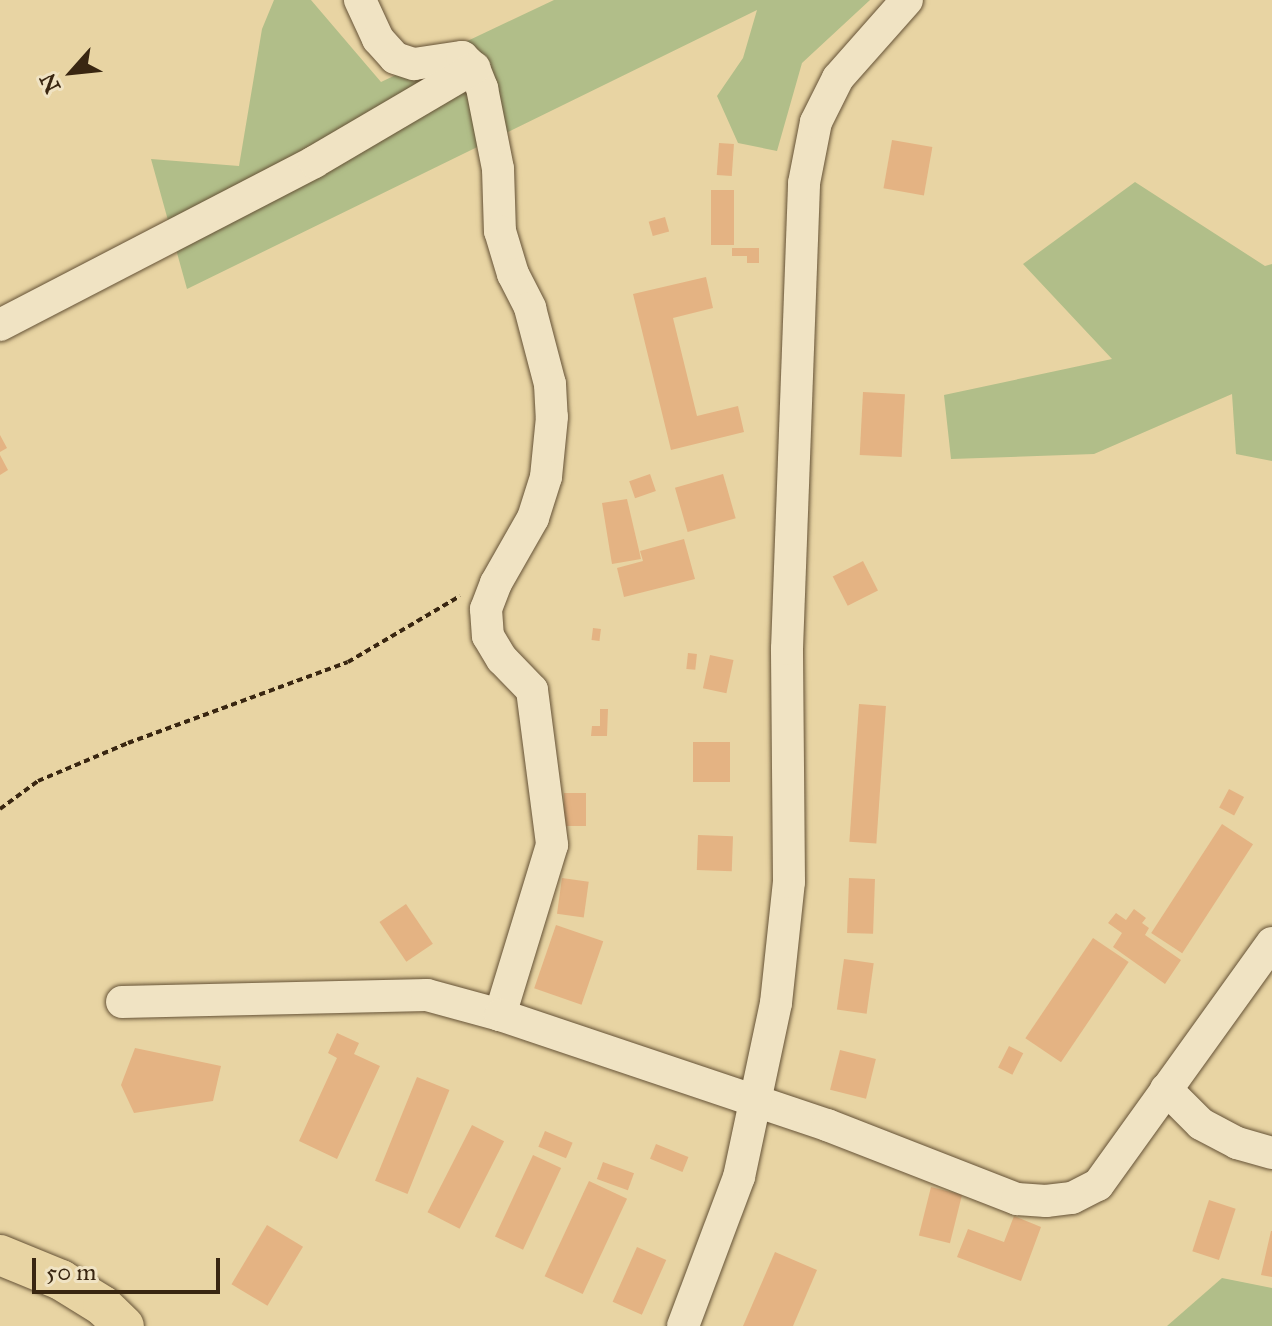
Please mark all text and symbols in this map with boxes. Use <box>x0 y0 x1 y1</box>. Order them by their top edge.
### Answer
north arrow <box>32 32 112 112</box>
text: N <box>34 69 66 98</box>
scale bar <box>36 1242 224 1292</box>
text: 50 m <box>46 1257 96 1287</box>

